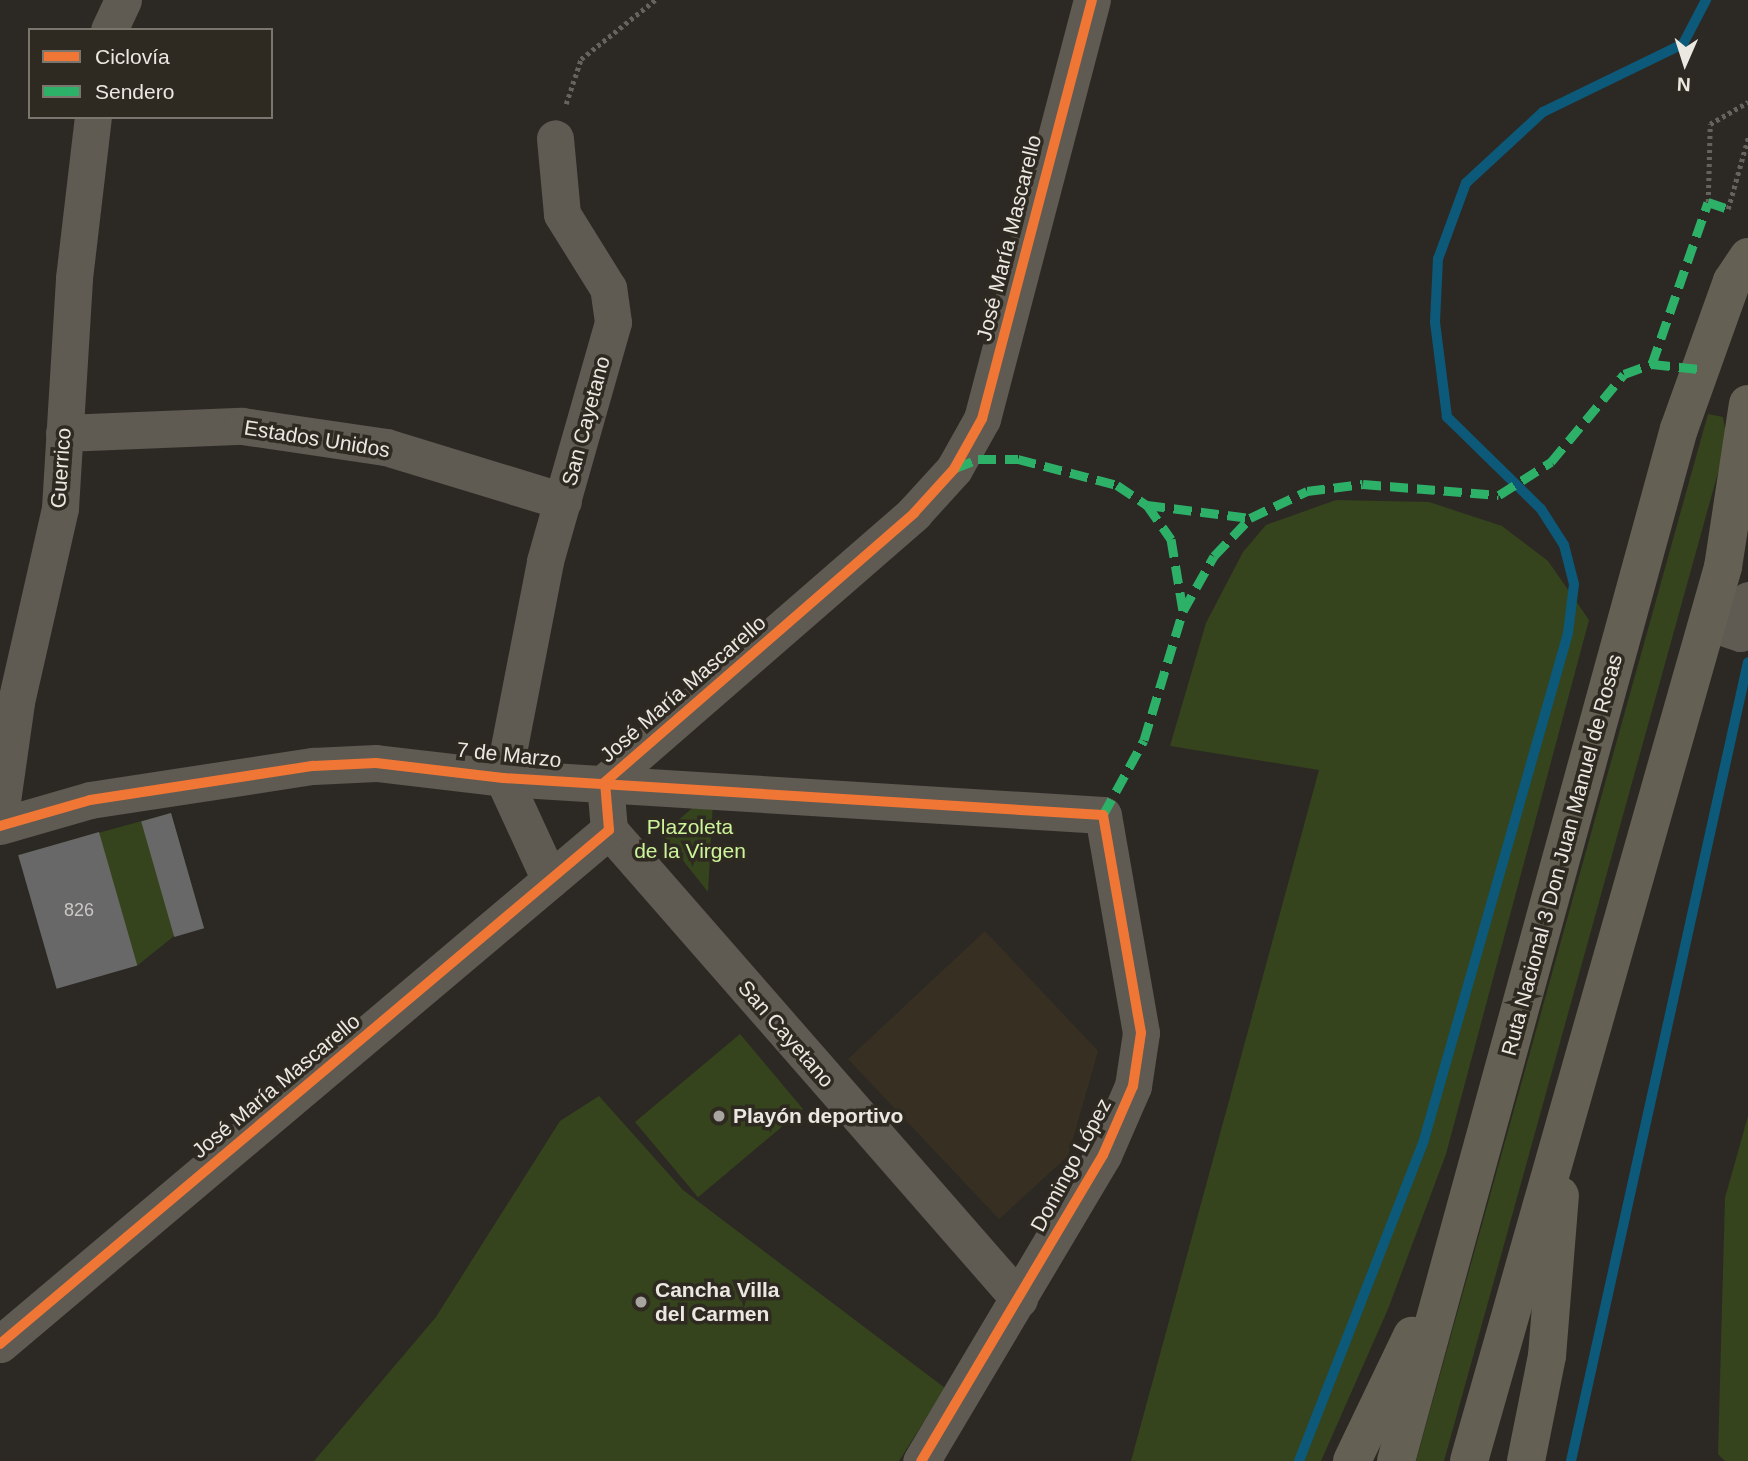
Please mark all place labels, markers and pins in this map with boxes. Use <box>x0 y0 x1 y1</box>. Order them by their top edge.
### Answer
place label: Playón deportivo <box>733 1103 903 1129</box>
marker: Playón deportivo <box>711 1108 727 1124</box>
place label: Cancha Villa del Carmen <box>655 1277 780 1327</box>
marker: Cancha Villa del Carmen <box>633 1294 649 1310</box>

